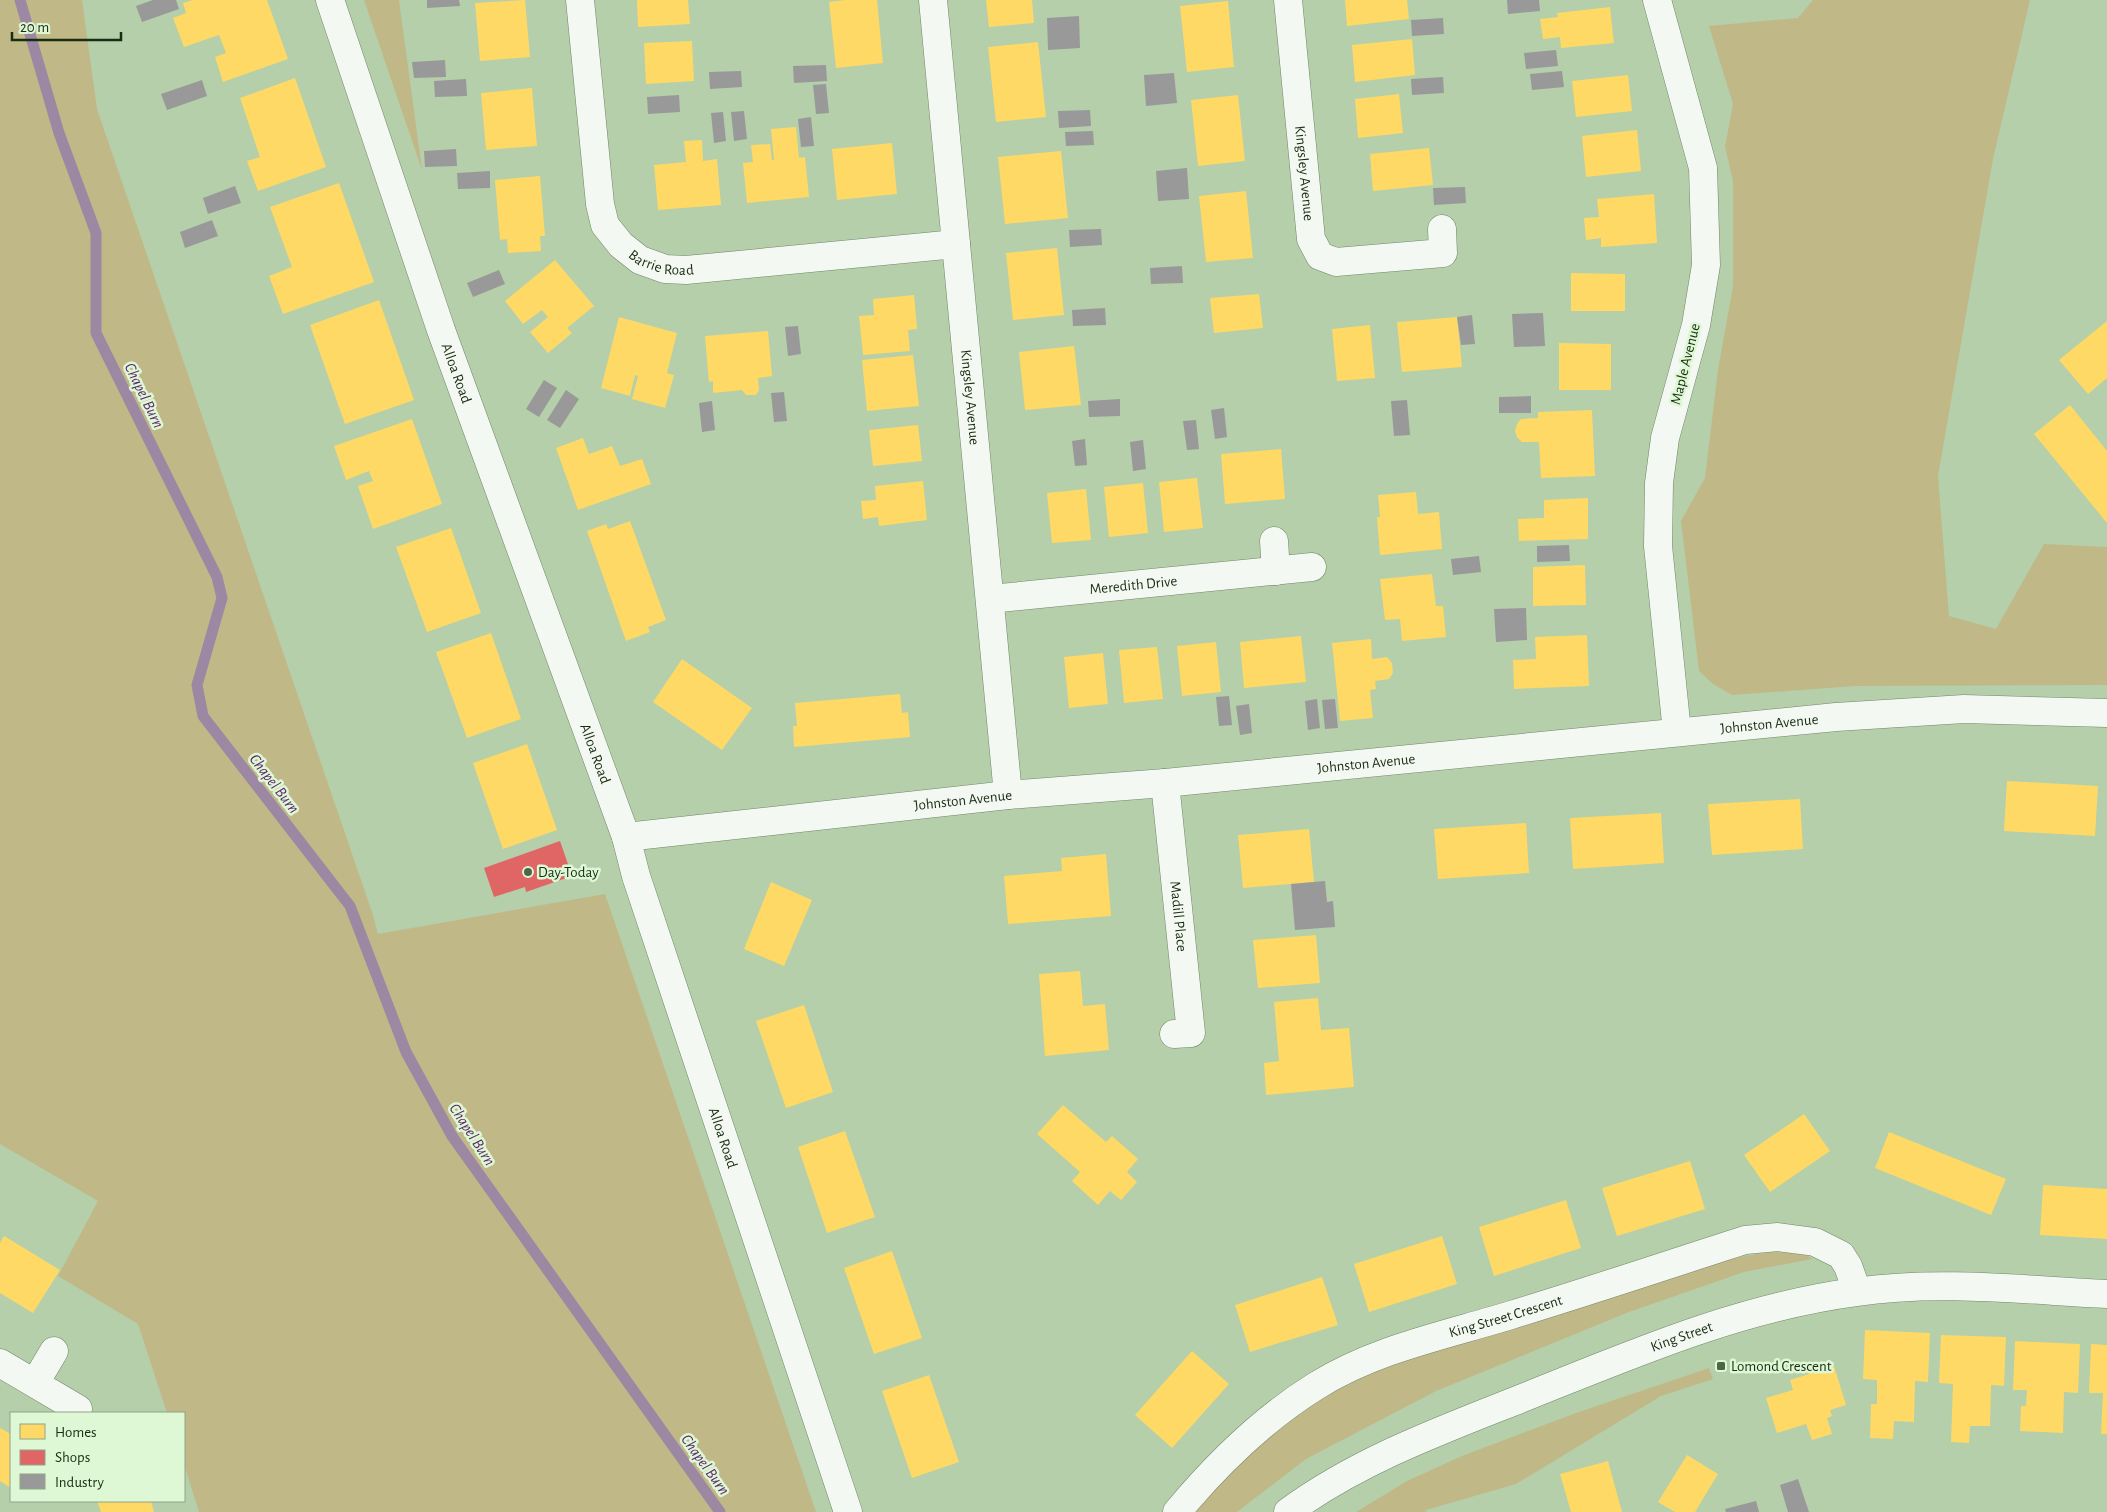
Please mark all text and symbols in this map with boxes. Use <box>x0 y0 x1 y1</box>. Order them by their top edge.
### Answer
scale bar <box>12 10 121 42</box>
text: 20 m <box>20 20 49 35</box>
street label: Kingsley Avenue <box>1292 125 1316 222</box>
street label: Barrie Road <box>626 247 695 278</box>
street label: Maple Avenue <box>1668 322 1703 406</box>
street label: Alloa Road <box>438 341 474 405</box>
street label: Kingsley Avenue <box>958 349 982 446</box>
water label: Chapel Burn <box>121 360 167 431</box>
street label: Meredith Drive <box>1089 573 1178 597</box>
street label: Johnston Avenue <box>1720 712 1819 736</box>
street label: Alloa Road <box>577 722 613 786</box>
water label: Chapel Burn <box>245 751 302 817</box>
street label: Johnston Avenue <box>1317 751 1416 776</box>
street label: Johnston Avenue <box>913 788 1013 813</box>
place label: Day-Today <box>538 865 599 880</box>
marker: Day-Today <box>522 866 534 878</box>
street label: Madill Place <box>1167 880 1190 953</box>
water label: Chapel Burn <box>445 1101 498 1169</box>
street label: Alloa Road <box>706 1106 740 1170</box>
street label: King Street Crescent <box>1447 1292 1564 1340</box>
street label: King Street <box>1649 1319 1715 1355</box>
place label: Lomond Crescent <box>1731 1359 1832 1374</box>
marker: Lomond Crescent <box>1715 1360 1727 1372</box>
legend <box>10 1412 185 1502</box>
text: Homes <box>55 1425 97 1440</box>
water label: Chapel Burn <box>677 1431 732 1498</box>
text: Shops <box>55 1450 90 1465</box>
text: Industry <box>55 1475 104 1490</box>

